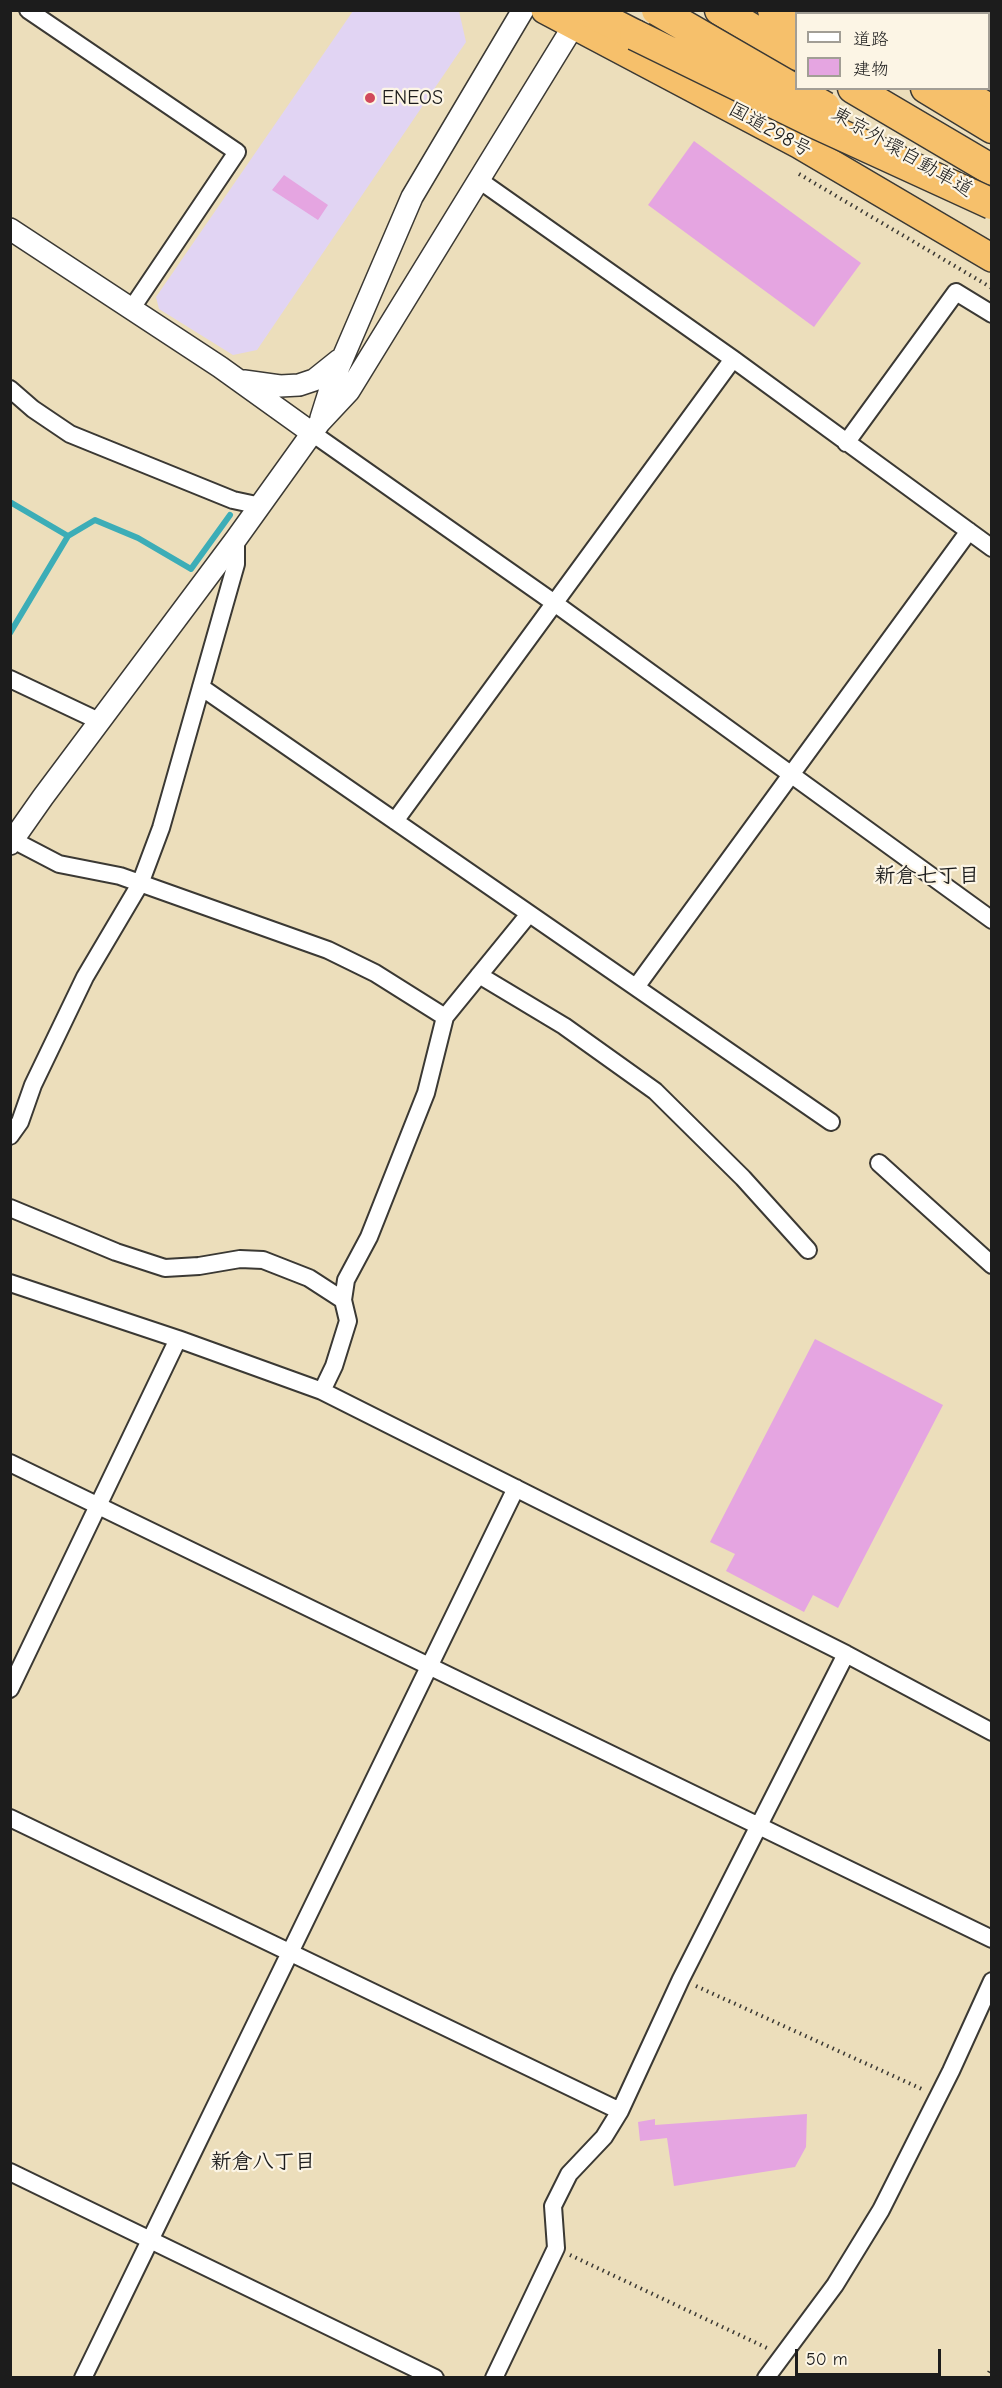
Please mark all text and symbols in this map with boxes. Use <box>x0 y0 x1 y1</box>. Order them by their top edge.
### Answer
legend <box>795 12 990 90</box>
text: 道路 <box>853 29 889 50</box>
text: 建物 <box>853 59 889 80</box>
place label: ENEOS <box>382 86 443 110</box>
marker: ENEOS <box>363 91 377 105</box>
street label: 国道298号 <box>724 97 816 163</box>
street label: 東京外環自動車道 <box>827 102 977 202</box>
district label: 新倉七丁目 <box>875 863 979 889</box>
district label: 新倉八丁目 <box>211 2149 315 2175</box>
scale bar <box>798 2337 944 2375</box>
text: 50 m <box>806 2349 848 2370</box>

